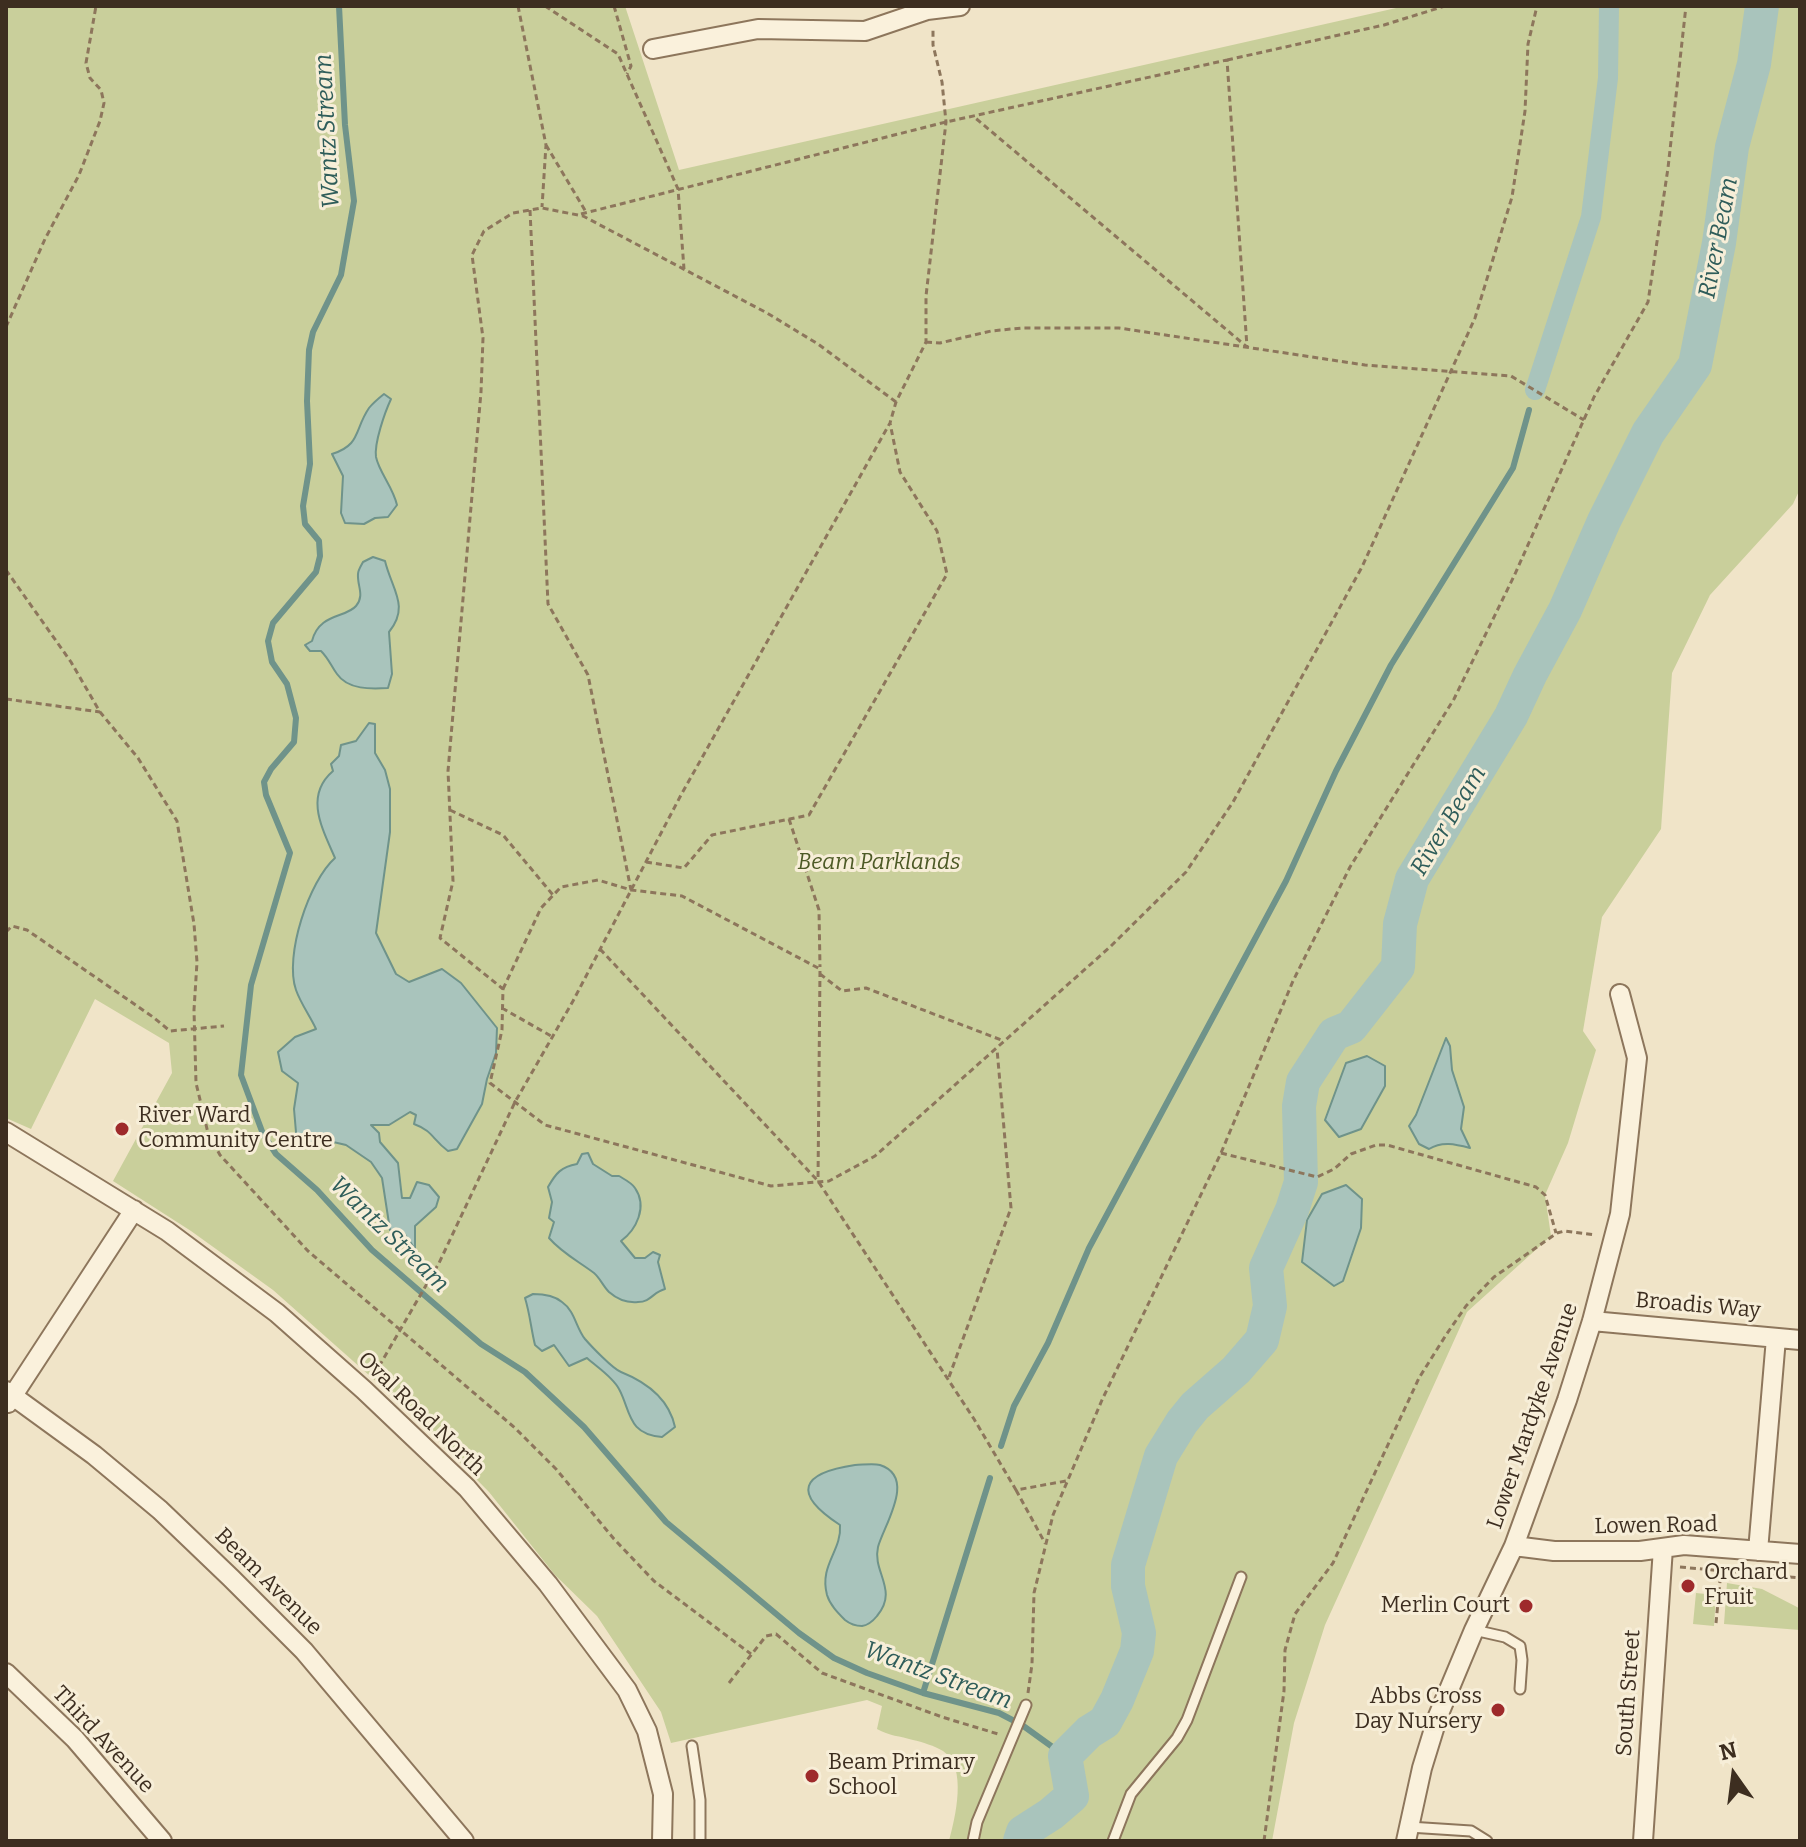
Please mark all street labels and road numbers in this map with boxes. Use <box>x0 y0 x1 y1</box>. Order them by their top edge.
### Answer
street label: Broadis Way <box>1634 1287 1762 1325</box>
street label: Lower Mardyke Avenue <box>1482 1299 1584 1533</box>
street label: Oval Road North <box>352 1347 490 1481</box>
street label: Lowen Road <box>1594 1512 1718 1540</box>
street label: Beam Avenue <box>209 1523 327 1641</box>
street label: South Street <box>1611 1629 1647 1757</box>
street label: Third Avenue <box>47 1681 159 1799</box>

